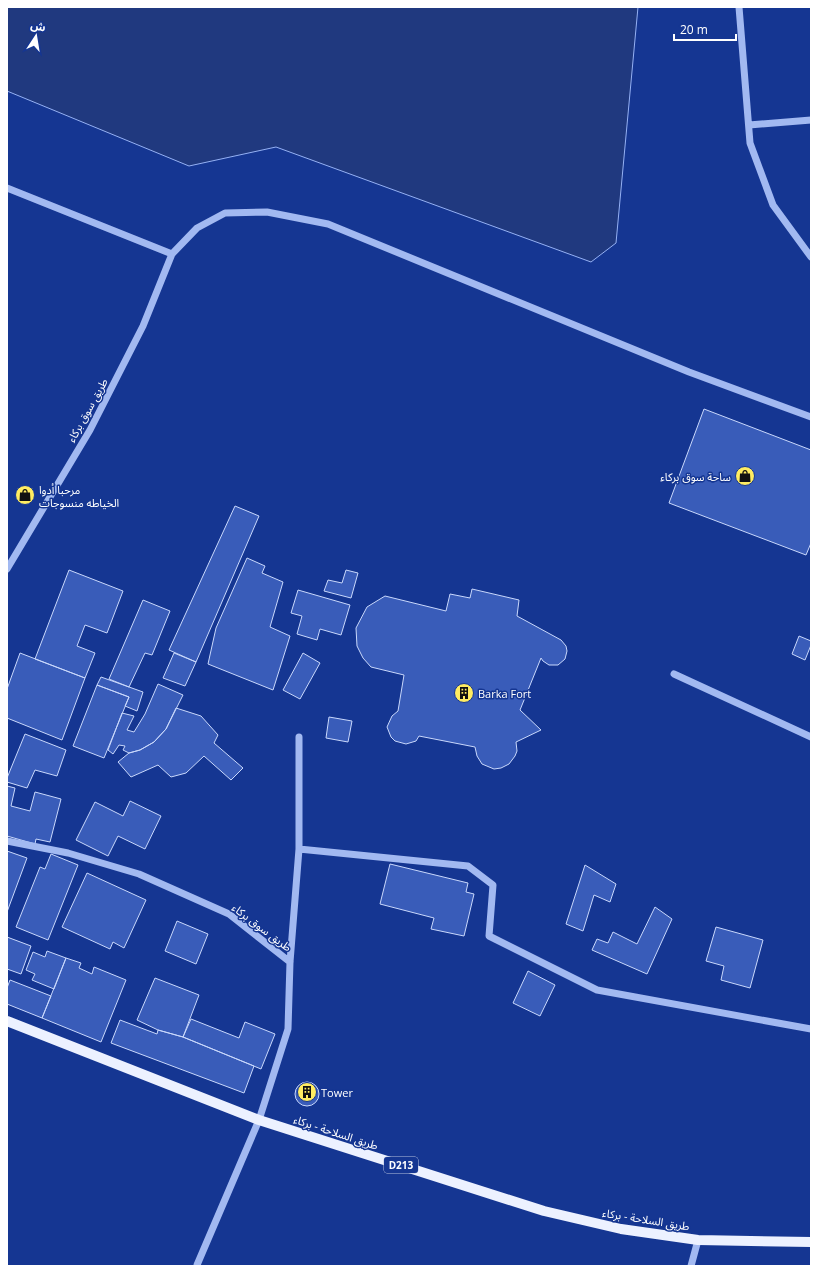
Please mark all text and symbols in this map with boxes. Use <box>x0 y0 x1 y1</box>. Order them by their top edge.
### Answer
north arrow <box>16 16 56 56</box>
scale bar <box>674 16 736 42</box>
text: ش <box>29 17 47 35</box>
text: 20 m <box>680 21 708 38</box>
street label: طريق سوق بركاء <box>63 375 111 445</box>
shop icon: ساحة سوق بركاء <box>734 465 756 487</box>
place label: ساحة سوق بركاء <box>660 469 731 484</box>
place label: مرحبا أدوا الخياطه منسوجات <box>39 482 119 510</box>
shop icon: مرحبا أدوا الخياطه منسوجات <box>14 484 36 506</box>
building icon: Barka Fort <box>453 682 475 704</box>
place label: Barka Fort <box>478 686 531 701</box>
street label: طريق سوق بركاء <box>229 900 295 954</box>
building icon: Tower <box>296 1081 318 1103</box>
place label: Tower <box>321 1085 353 1100</box>
street label: طريق السلاحة - بركاء <box>292 1111 380 1153</box>
road number: D213 <box>384 1157 418 1173</box>
street label: طريق السلاحة - بركاء <box>601 1205 691 1233</box>

